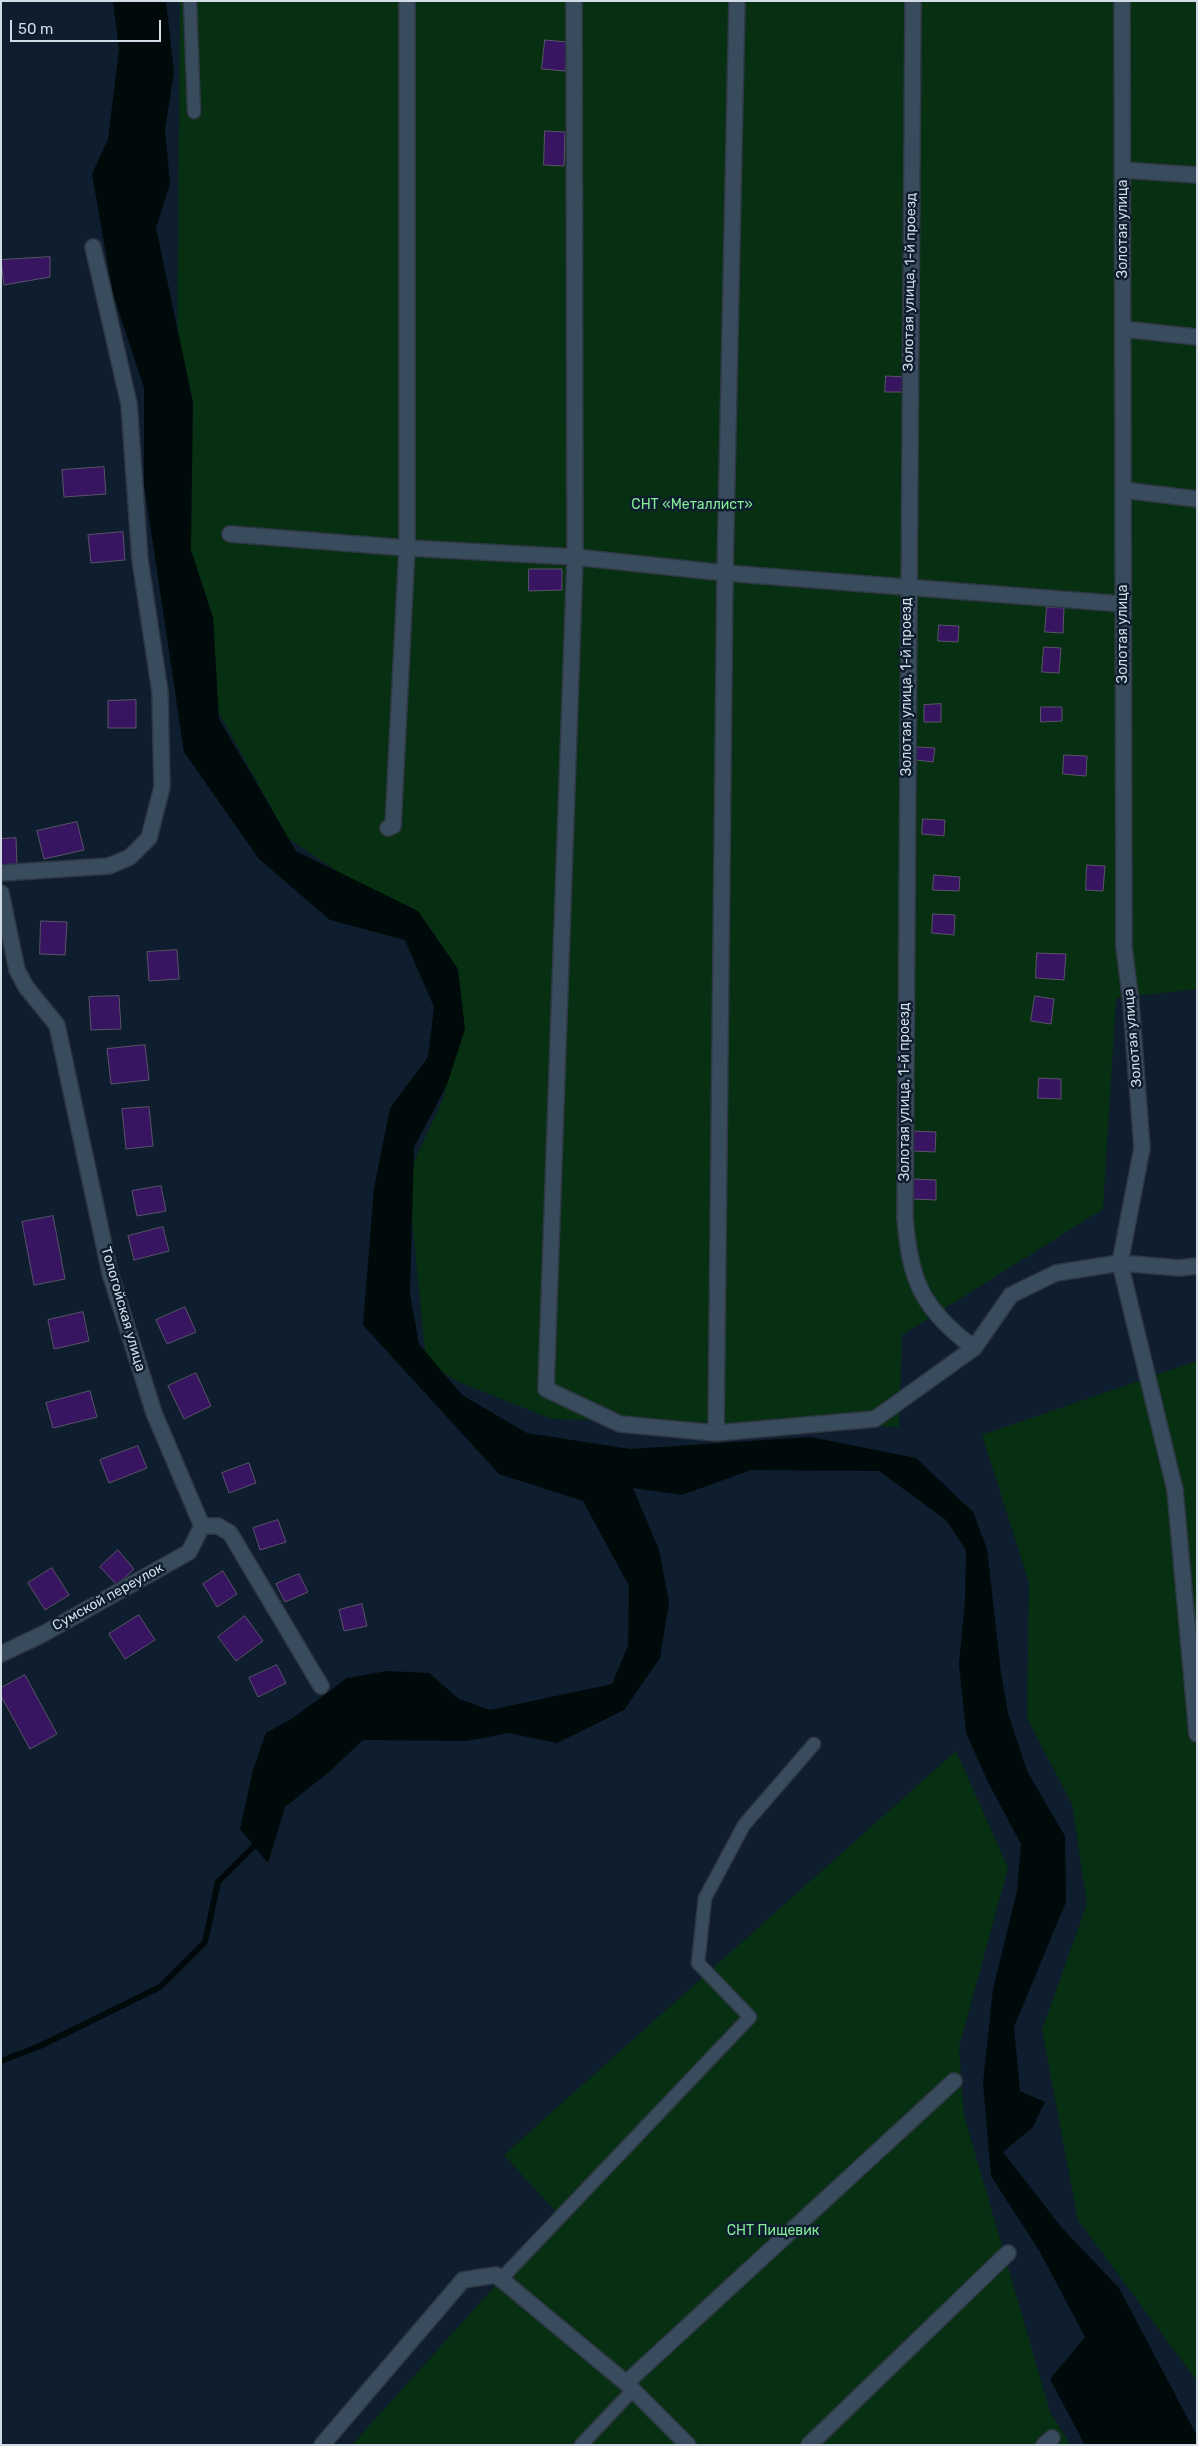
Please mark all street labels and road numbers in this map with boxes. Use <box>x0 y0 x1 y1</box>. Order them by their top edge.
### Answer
street label: Золотая улица <box>1115 180 1131 278</box>
street label: Золотая улица, 1-й проезд <box>900 193 920 371</box>
street label: Золотая улица <box>1115 585 1131 683</box>
street label: Золотая улица, 1-й проезд <box>899 598 915 776</box>
street label: Золотая улица <box>1120 988 1146 1088</box>
street label: Золотая улица, 1-й проезд <box>897 1003 913 1181</box>
street label: Тологойская улица <box>97 1245 149 1373</box>
street label: Сумской переулок <box>50 1560 166 1634</box>

